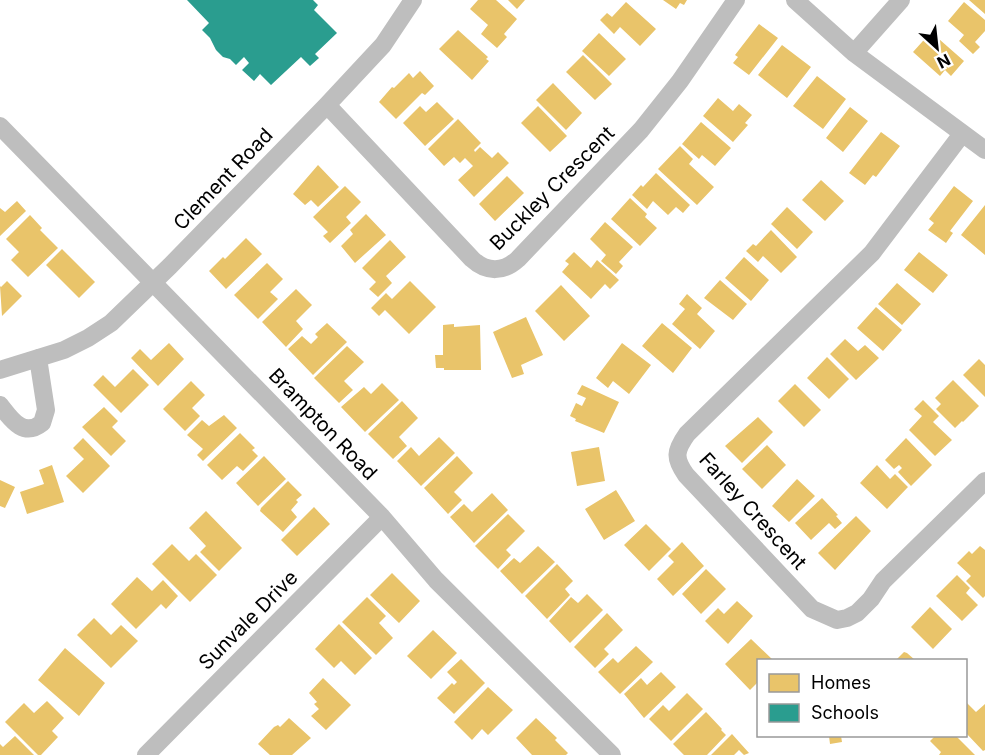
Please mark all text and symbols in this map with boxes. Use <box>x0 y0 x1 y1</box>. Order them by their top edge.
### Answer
north arrow <box>907 18 967 78</box>
text: N <box>934 50 954 73</box>
street label: Buckley Crescent <box>485 121 619 255</box>
street label: Clement Road <box>168 123 278 235</box>
street label: Brampton Road <box>264 363 382 485</box>
street label: Farley Crescent <box>694 448 812 575</box>
street label: Sunvale Drive <box>193 565 303 675</box>
legend <box>757 659 967 737</box>
text: Homes <box>811 672 871 693</box>
text: Schools <box>811 702 879 723</box>

